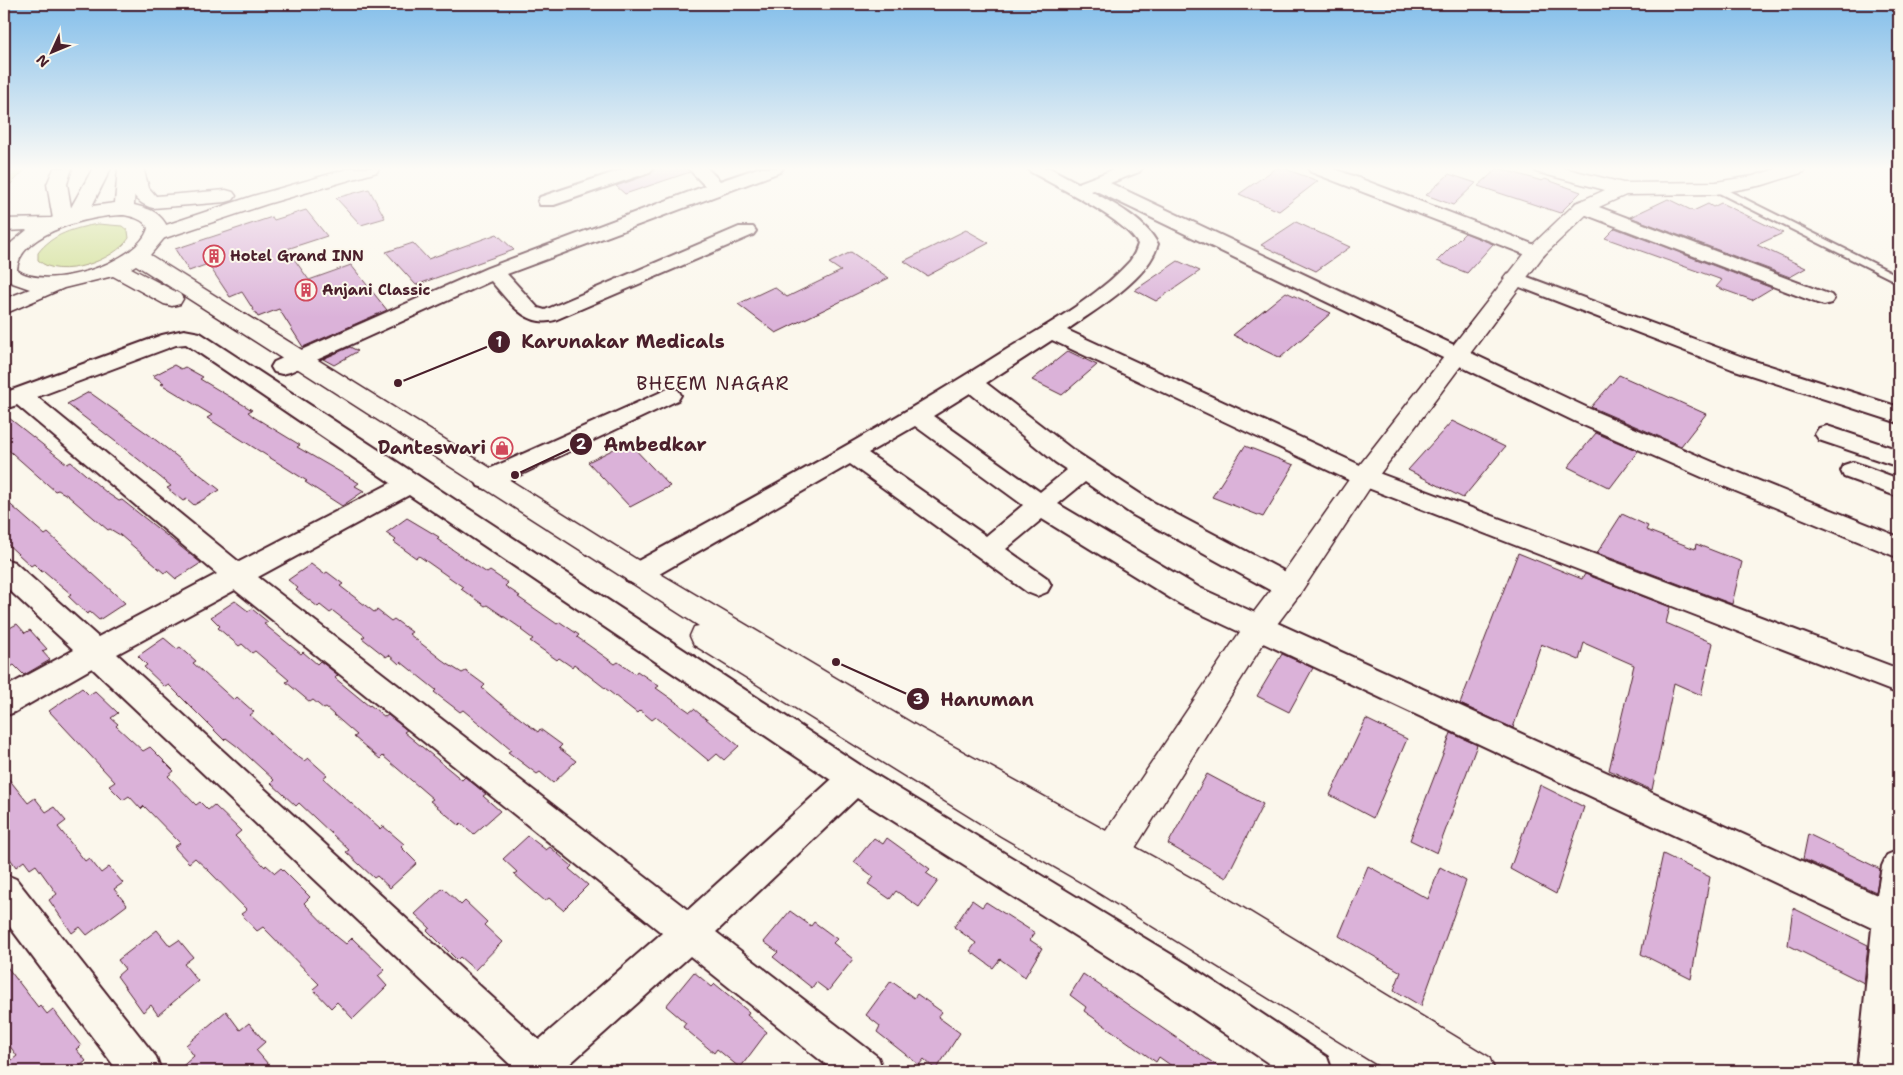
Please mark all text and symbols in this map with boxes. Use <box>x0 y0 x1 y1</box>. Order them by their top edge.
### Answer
north arrow <box>28 28 78 78</box>
text: N <box>32 51 53 71</box>
building icon: Hotel Grand INN <box>202 244 226 268</box>
place label: Hotel Grand INN <box>230 246 364 266</box>
building icon: Anjani Classic <box>294 278 318 302</box>
place label: Anjani Classic <box>322 280 431 300</box>
callout: Karunakar Medicals <box>486 325 735 359</box>
text: Karunakar Medicals <box>521 329 725 354</box>
text: 1 <box>496 332 503 352</box>
district label: BHEEM NAGAR <box>636 371 790 396</box>
callout: Ambedkar <box>569 427 717 461</box>
text: Ambedkar <box>603 432 707 457</box>
text: 2 <box>576 434 587 454</box>
place label: Danteswari <box>378 436 486 460</box>
shop icon: Danteswari <box>490 436 514 460</box>
callout: Hanuman <box>905 682 1044 716</box>
text: Hanuman <box>940 687 1034 712</box>
text: 3 <box>913 689 923 709</box>

